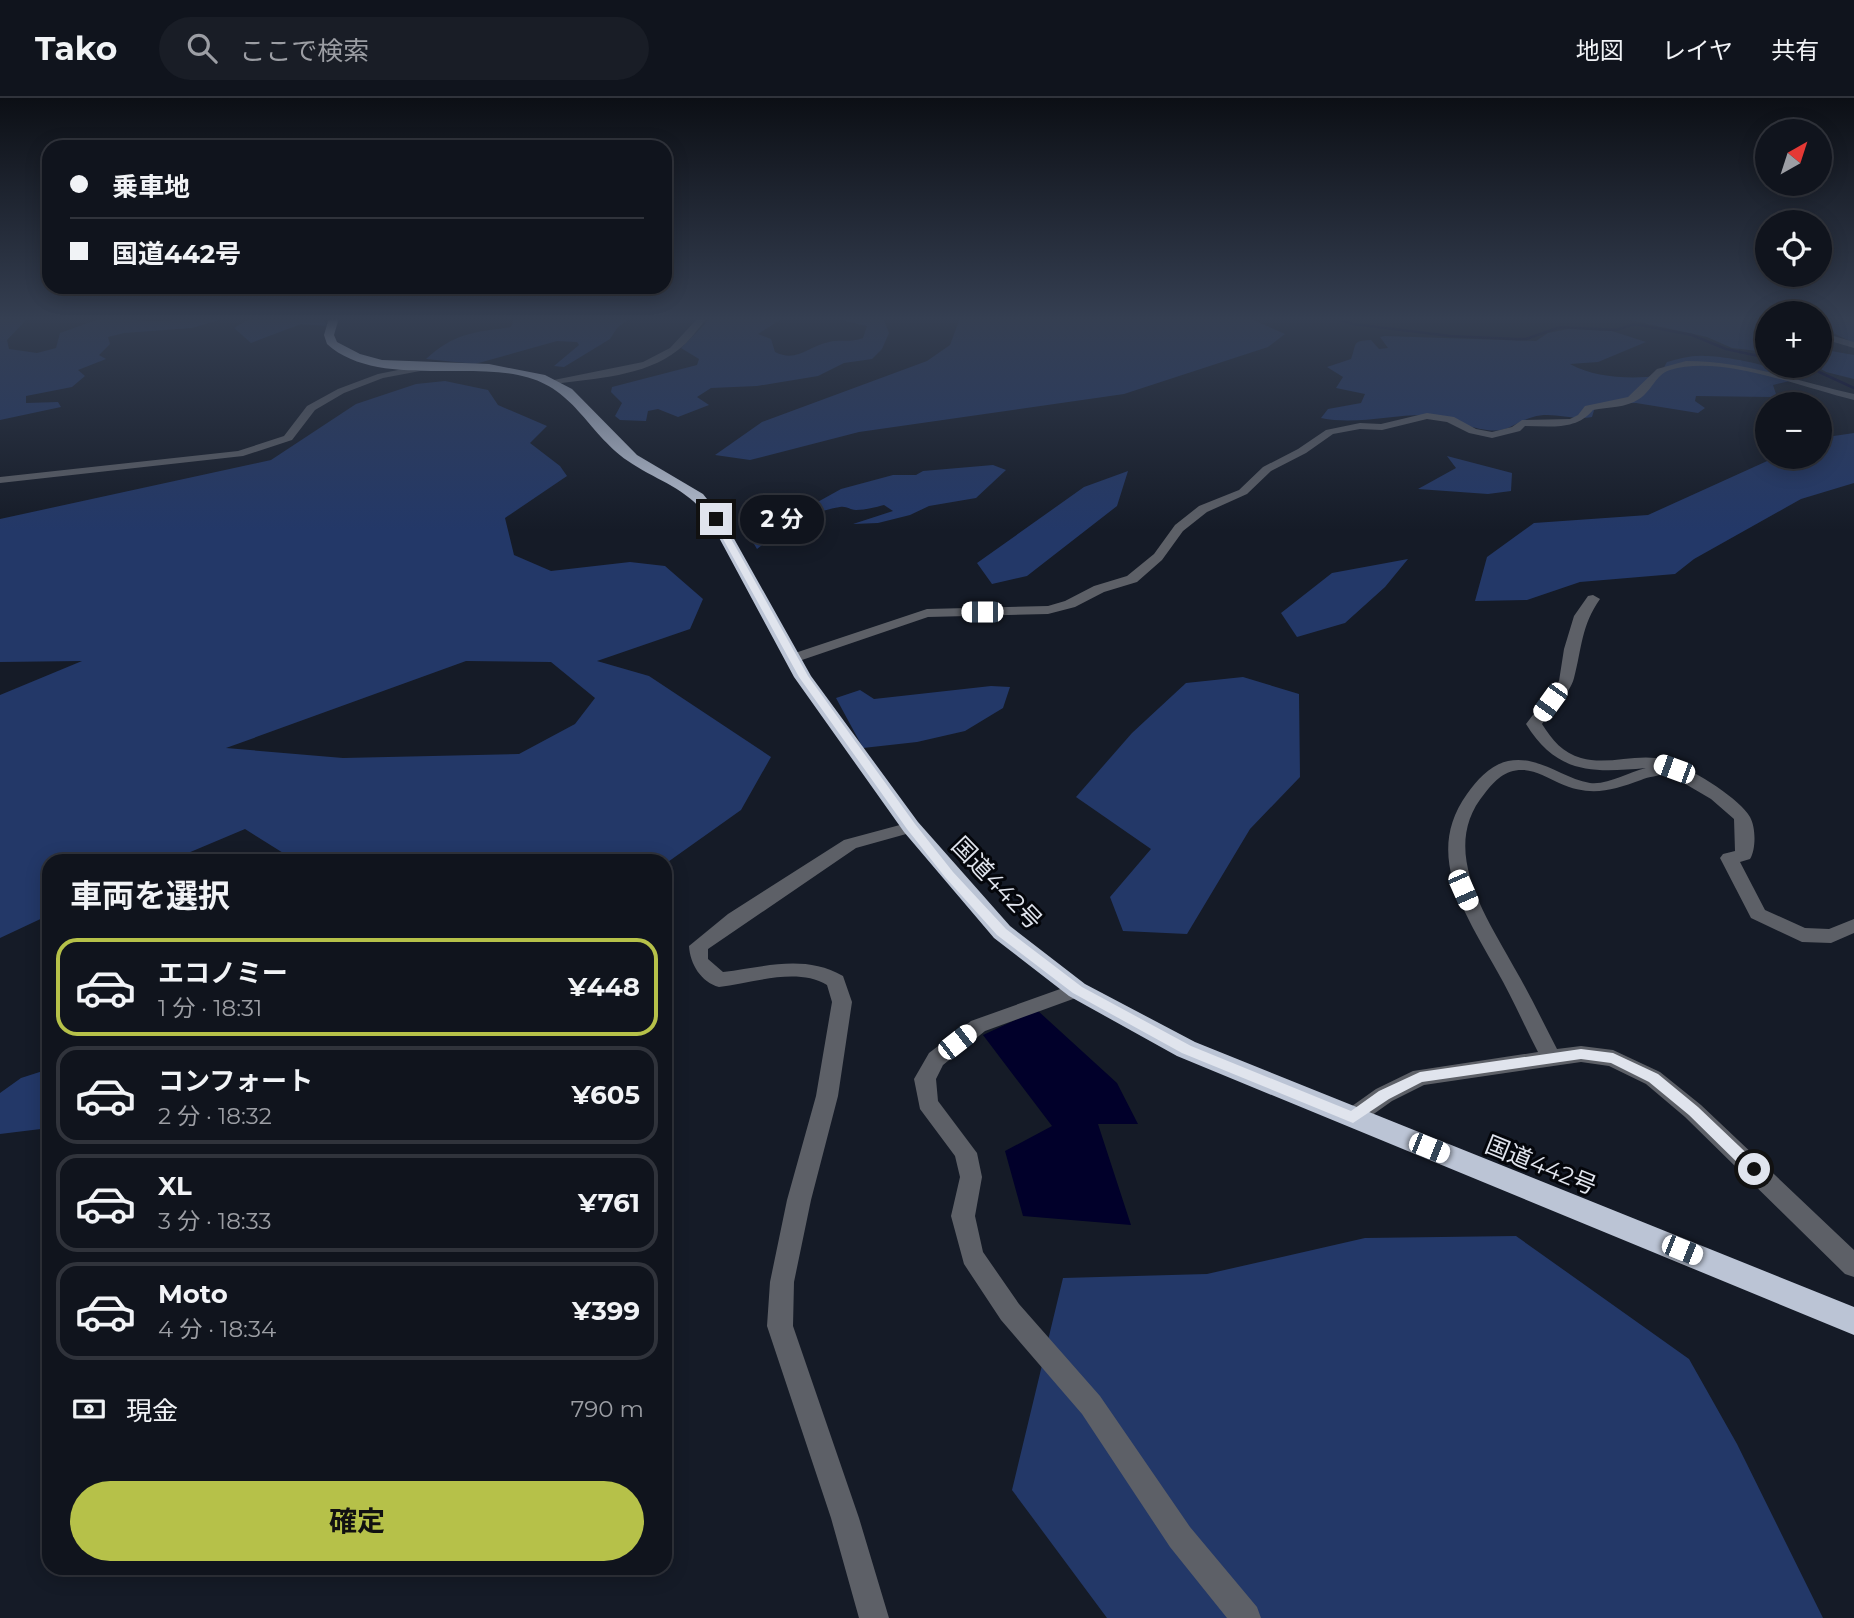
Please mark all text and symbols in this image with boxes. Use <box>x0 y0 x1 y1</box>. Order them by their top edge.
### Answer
search box <box>159 17 649 80</box>
text: Tako <box>35 28 117 68</box>
icon: search <box>183 29 221 67</box>
text: ここで検索 <box>239 35 369 67</box>
text: 地図 <box>1576 36 1624 65</box>
text: レイヤ <box>1662 36 1733 65</box>
text: 共有 <box>1771 36 1819 65</box>
north arrow <box>1755 119 1832 196</box>
map controls <box>1755 119 1832 469</box>
text: 乗車地 <box>112 171 190 203</box>
button: locate <box>1755 210 1832 287</box>
text: 国道442号 <box>112 238 241 270</box>
button: + <box>1755 301 1832 378</box>
button: − <box>1755 392 1832 469</box>
callout: 2 分 <box>740 494 824 544</box>
route end <box>700 503 732 535</box>
text: 2 分 <box>760 505 804 533</box>
car <box>962 602 1004 623</box>
car <box>1530 679 1571 725</box>
car <box>1651 752 1698 786</box>
street label: 国道442号 <box>946 831 1048 935</box>
car <box>1445 867 1482 913</box>
text: 車両を選択 <box>70 876 230 915</box>
icon: car <box>74 956 137 1019</box>
text: エコノミー <box>158 957 288 989</box>
text: ¥448 <box>568 971 640 1003</box>
text: 1 分 · 18:31 <box>158 994 262 1022</box>
car <box>934 1021 981 1063</box>
icon: car <box>74 1064 137 1127</box>
text: コンフォート <box>158 1065 313 1097</box>
text: ¥605 <box>572 1079 640 1111</box>
text: 2 分 · 18:32 <box>158 1102 272 1130</box>
car <box>1406 1130 1453 1166</box>
street label: 国道442号 <box>1481 1130 1601 1200</box>
route start <box>1738 1153 1770 1185</box>
text: XL <box>158 1170 192 1202</box>
icon: car <box>74 1172 137 1235</box>
text: ¥761 <box>578 1187 640 1219</box>
text: 3 分 · 18:33 <box>158 1207 272 1235</box>
car <box>1659 1232 1706 1268</box>
text: Moto <box>158 1278 228 1310</box>
icon: car <box>74 1280 137 1343</box>
text: ¥399 <box>572 1295 640 1327</box>
text: 4 分 · 18:34 <box>158 1315 276 1343</box>
icon: cash <box>70 1390 108 1428</box>
text: 現金 <box>126 1395 178 1427</box>
text: 790 m <box>571 1395 644 1423</box>
button: 確定 <box>70 1481 644 1561</box>

